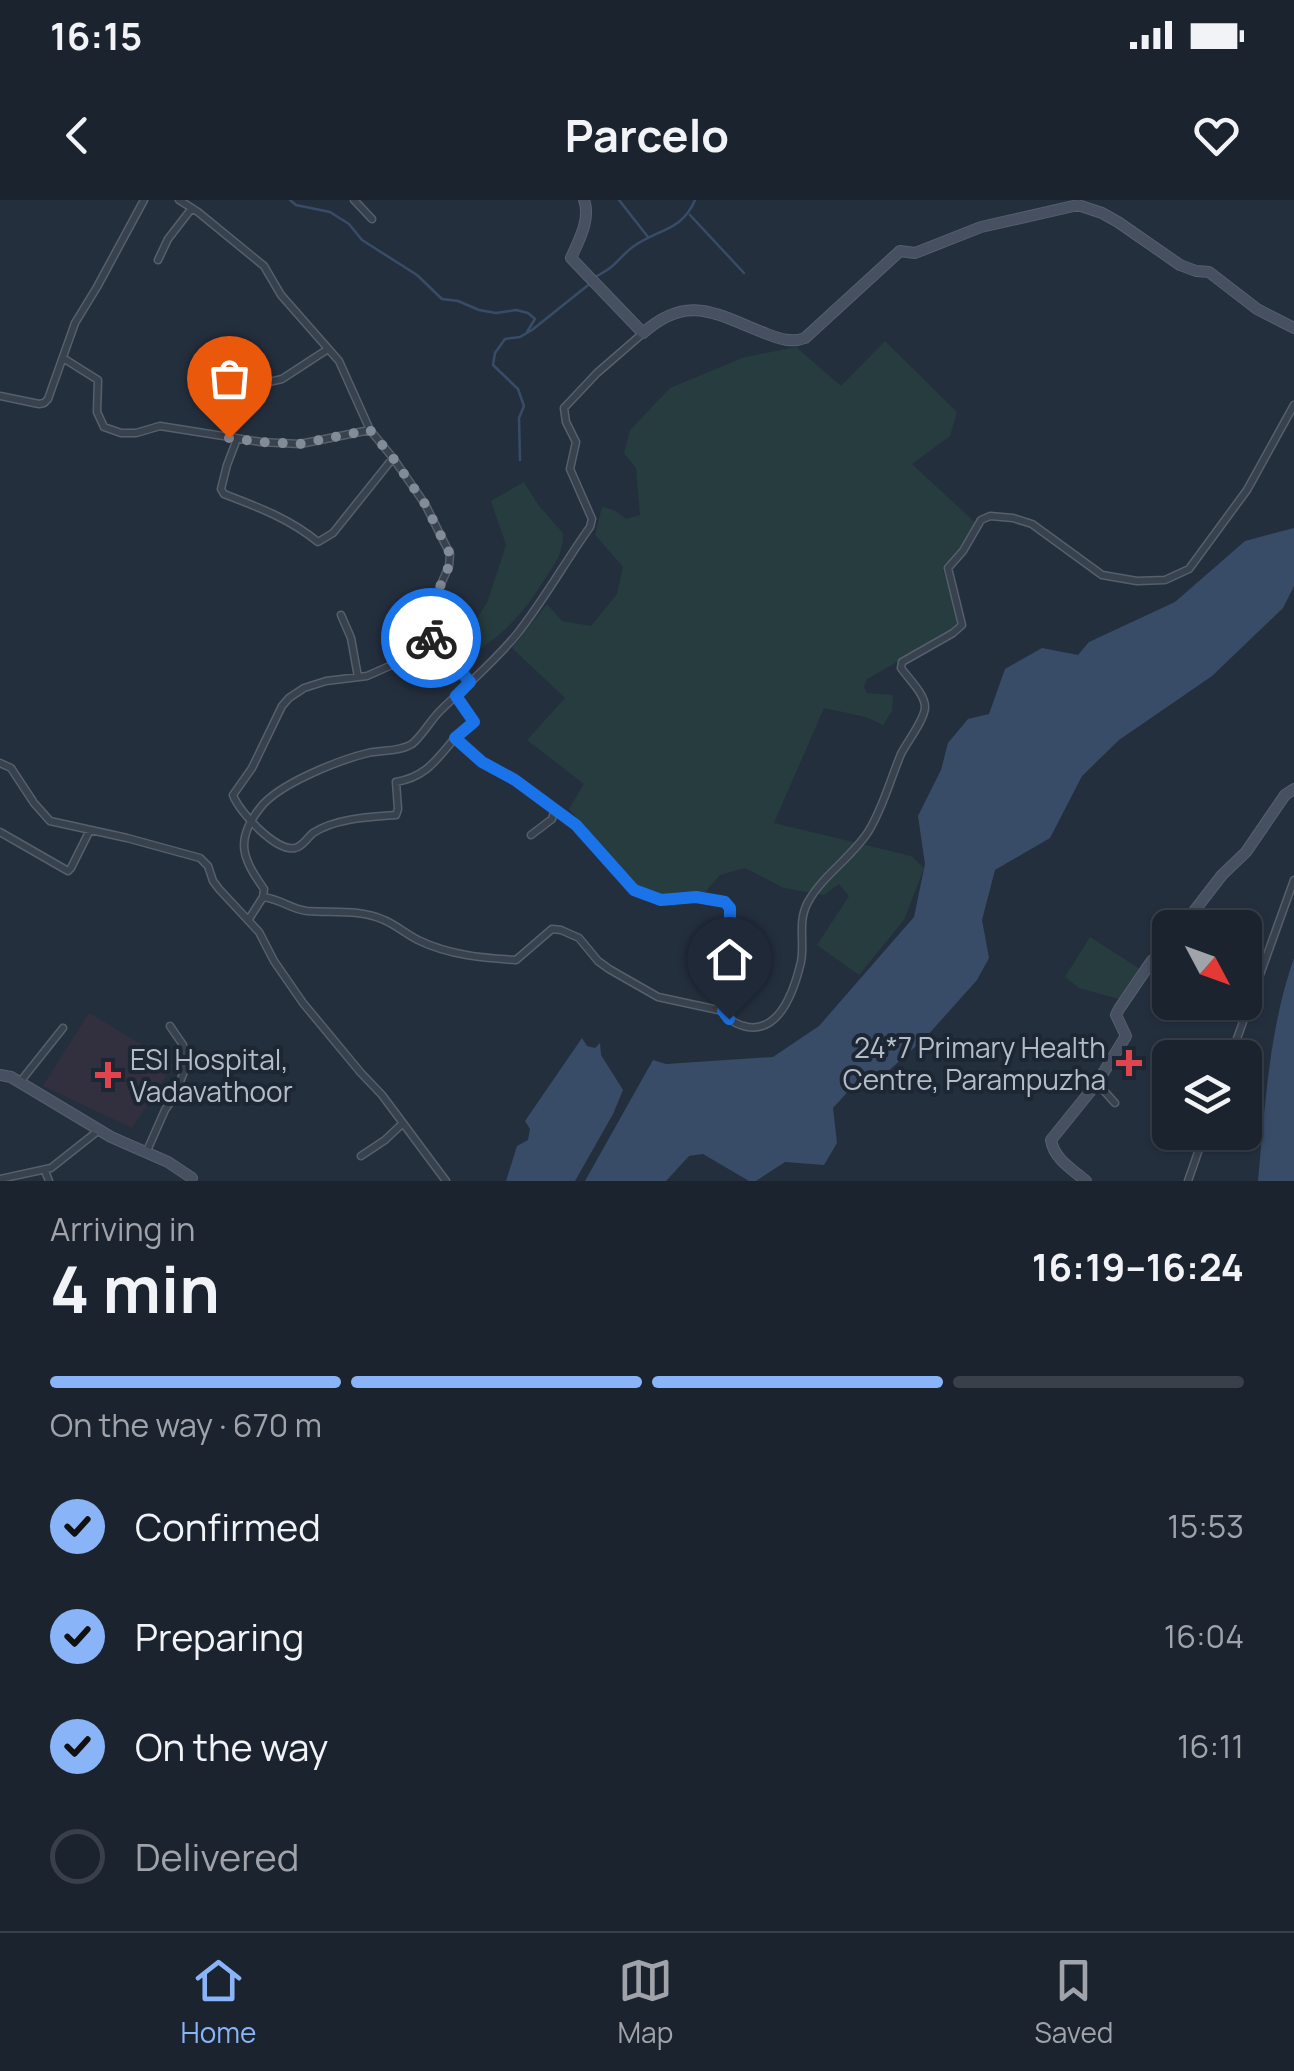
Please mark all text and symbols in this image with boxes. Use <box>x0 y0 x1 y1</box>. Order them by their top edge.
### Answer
text: 16:15 <box>50 9 142 61</box>
text: Parcelo <box>565 104 729 166</box>
icon: back <box>50 108 105 163</box>
icon: heart <box>1189 108 1244 163</box>
pin <box>187 336 272 439</box>
icon: bag <box>202 351 257 406</box>
courier <box>381 588 481 688</box>
icon: bike <box>404 611 459 666</box>
north arrow <box>1152 910 1262 1020</box>
map controls <box>1152 910 1262 1150</box>
pin <box>687 917 772 1020</box>
icon: home <box>702 932 757 987</box>
place label: 24*7 Primary Health Centre, Parampuzha <box>843 1028 1106 1098</box>
place label: ESI Hospital, Vadavathoor <box>130 1040 293 1110</box>
button: layers <box>1152 1040 1262 1150</box>
marker: 24*7 Primary Health Centre, Parampuzha <box>1116 1050 1142 1076</box>
marker: ESI Hospital, Vadavathoor <box>95 1062 121 1088</box>
text: Arriving in <box>50 1207 195 1251</box>
text: 16:19–16:24 <box>1032 1240 1244 1292</box>
text: 4 min <box>50 1244 220 1333</box>
text: On the way · 670 m <box>50 1403 322 1447</box>
icon: check <box>50 1499 105 1554</box>
text: Confirmed <box>135 1500 321 1552</box>
text: 15:53 <box>1167 1504 1244 1548</box>
icon: check <box>50 1609 105 1664</box>
text: Preparing <box>135 1610 304 1662</box>
text: 16:04 <box>1164 1614 1244 1658</box>
icon: check <box>50 1719 105 1774</box>
text: On the way <box>135 1720 328 1772</box>
text: 16:11 <box>1177 1724 1244 1768</box>
text: Delivered <box>135 1830 299 1882</box>
tab: Home <box>181 1953 256 2051</box>
tab: Map <box>618 1953 673 2051</box>
tab: Saved <box>1034 1953 1113 2051</box>

